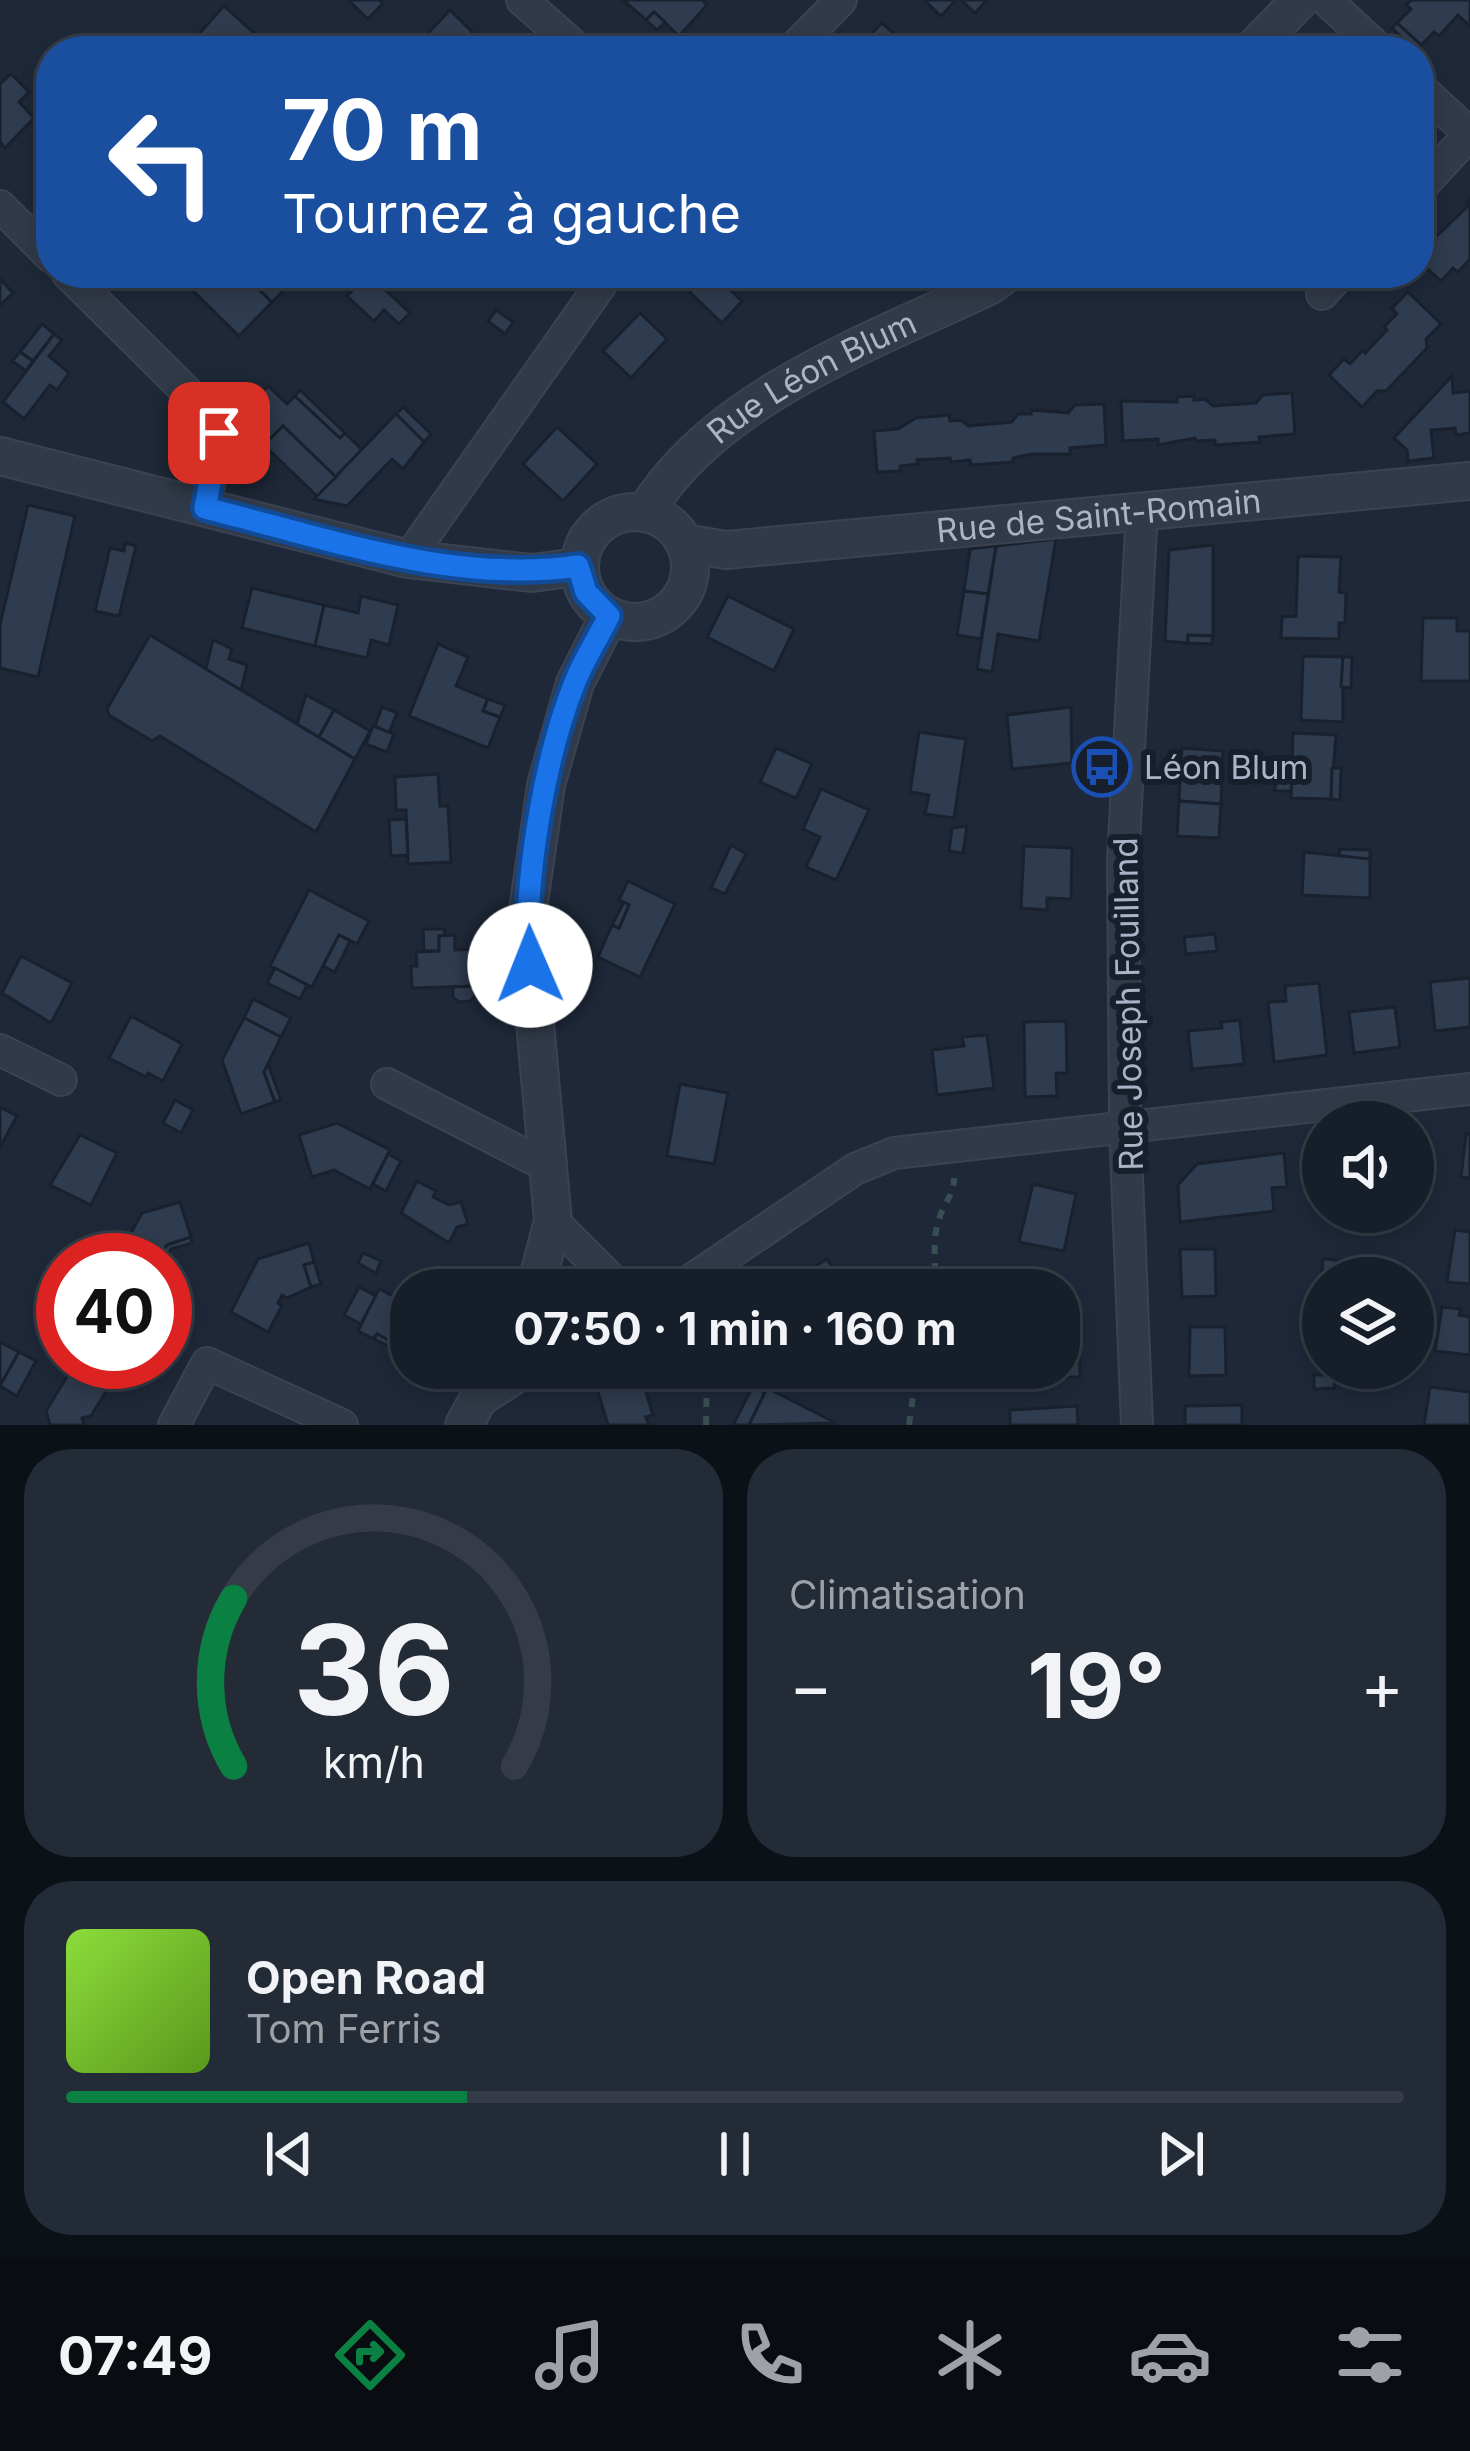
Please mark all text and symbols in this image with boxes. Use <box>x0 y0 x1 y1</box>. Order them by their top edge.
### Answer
text: 70 m <box>282 79 483 180</box>
icon: left <box>84 84 240 240</box>
text: Tournez à gauche <box>282 181 741 246</box>
street label: Rue Léon Blum <box>699 302 922 452</box>
pin <box>168 382 270 484</box>
icon: arrive <box>186 400 252 466</box>
street label: Rue de Saint-Romain <box>935 480 1263 550</box>
bus stop icon: Léon Blum <box>1071 736 1133 798</box>
place label: Léon Blum <box>1144 747 1308 787</box>
street label: Rue Joseph Fouilland <box>1105 837 1151 1171</box>
position arrow <box>467 902 593 1028</box>
map controls <box>1302 1101 1434 1389</box>
button: sound <box>1302 1101 1434 1233</box>
speed limit sign: 40 <box>36 1233 192 1389</box>
button: layers <box>1302 1257 1434 1389</box>
text: 07:50 · 1 min · 160 m <box>514 1301 956 1356</box>
text: Climatisation <box>789 1571 1026 1618</box>
text: 36 <box>293 1594 454 1745</box>
text: 19° <box>1027 1631 1166 1740</box>
text: − <box>789 1646 833 1726</box>
text: + <box>1360 1646 1404 1726</box>
text: km/h <box>323 1736 424 1788</box>
text: Open Road <box>246 1950 486 2005</box>
text: Tom Ferris <box>246 2005 441 2052</box>
icon: previous <box>256 2121 322 2187</box>
icon: pause <box>702 2121 768 2187</box>
icon: next <box>1148 2121 1214 2187</box>
icon: directions <box>328 2313 412 2397</box>
icon: music <box>528 2313 612 2397</box>
icon: phone <box>728 2313 812 2397</box>
icon: climate <box>928 2313 1012 2397</box>
icon: car <box>1128 2313 1212 2397</box>
icon: filters <box>1328 2313 1412 2397</box>
text: 07:49 <box>58 2323 213 2388</box>

